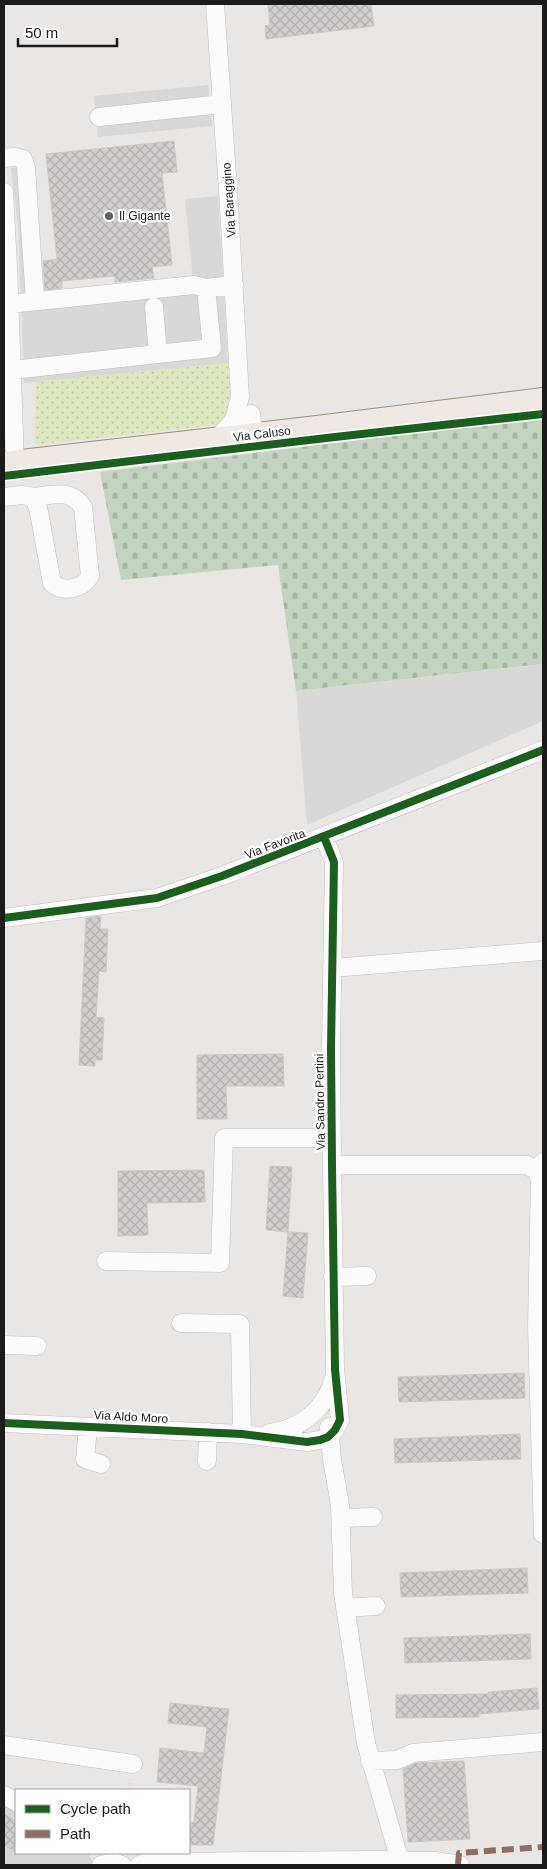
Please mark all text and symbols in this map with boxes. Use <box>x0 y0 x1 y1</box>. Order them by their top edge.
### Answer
scale bar <box>18 15 116 47</box>
text: 50 m <box>25 24 58 41</box>
street label: Via Baraggino <box>219 162 239 238</box>
place label: Il Gigante <box>119 209 171 223</box>
marker: Il Gigante <box>103 210 115 222</box>
street label: Via Caluso <box>232 423 292 444</box>
street label: Via Favorita <box>243 826 308 862</box>
street label: Via Sandro Pertini <box>312 1054 328 1150</box>
street label: Via Aldo Moro <box>93 1408 169 1426</box>
legend <box>15 1789 190 1854</box>
text: Cycle path <box>60 1800 131 1817</box>
text: Path <box>60 1825 91 1842</box>

